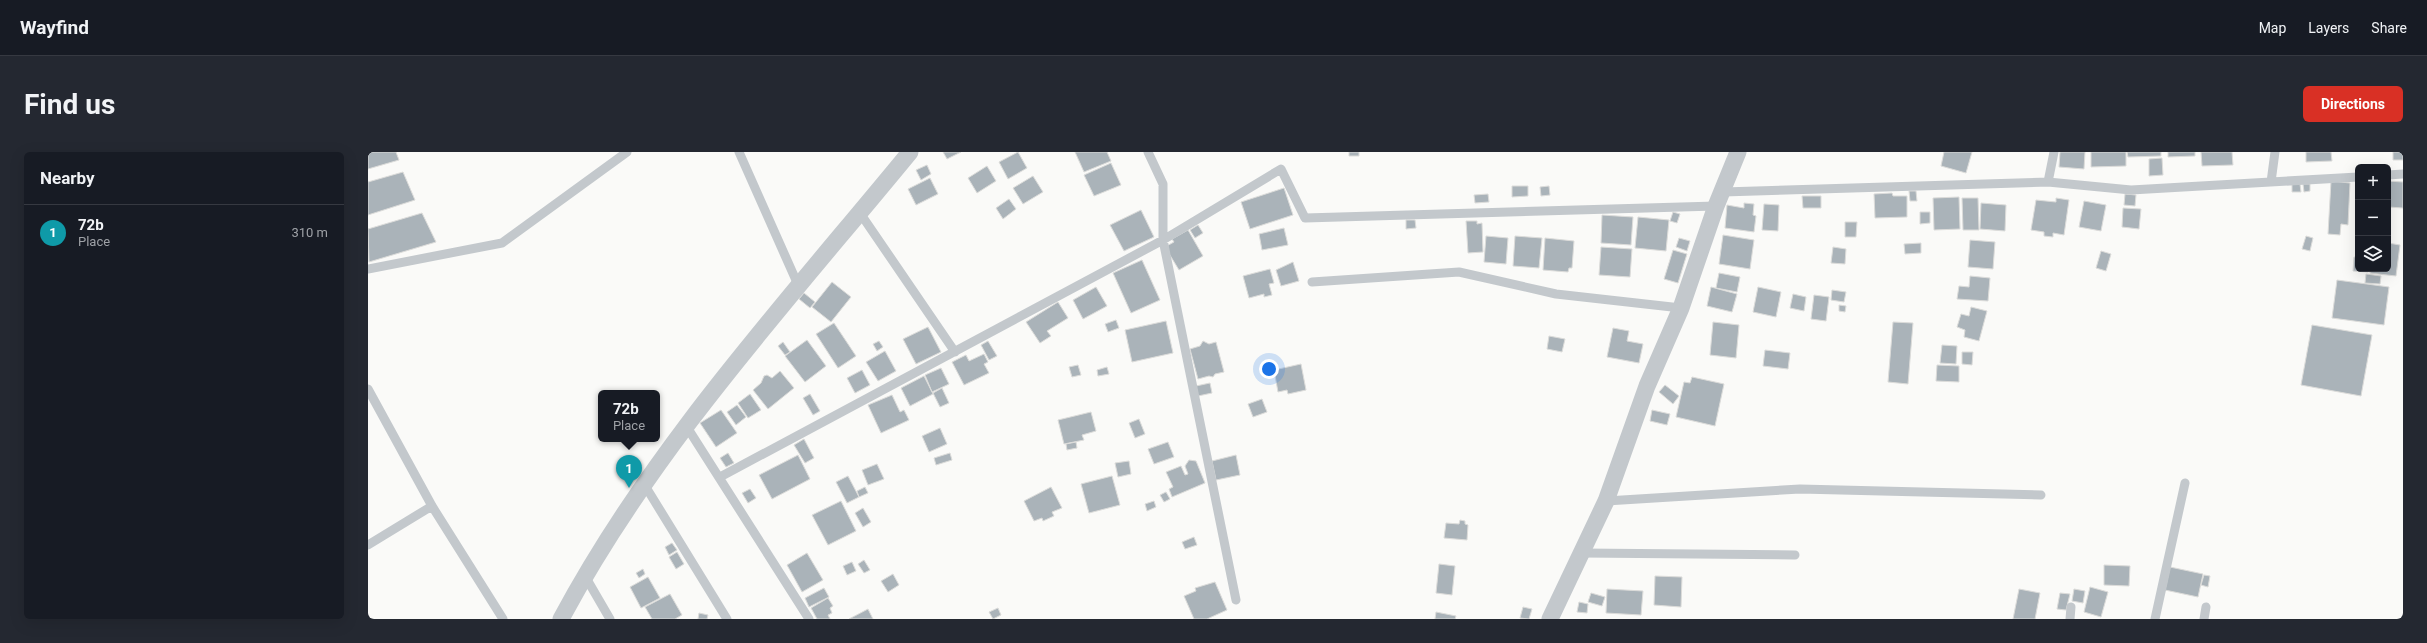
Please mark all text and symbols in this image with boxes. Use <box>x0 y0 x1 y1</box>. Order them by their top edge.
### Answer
text: Wayfind <box>20 16 89 39</box>
text: Map <box>2259 20 2286 36</box>
text: Layers <box>2308 20 2349 36</box>
text: Share <box>2371 20 2407 36</box>
button: Directions <box>2303 86 2403 122</box>
text: Find us <box>24 88 115 121</box>
map controls <box>2355 164 2391 272</box>
button: + <box>2355 164 2391 200</box>
text: Nearby <box>40 168 95 188</box>
button: − <box>2355 200 2391 236</box>
text: 72b <box>78 216 104 234</box>
text: 1 <box>49 225 57 240</box>
text: 310 m <box>291 225 328 240</box>
text: Place <box>78 234 110 249</box>
button: layers <box>2355 236 2391 272</box>
your location <box>1259 359 1279 379</box>
popup <box>598 390 660 442</box>
text: 72b <box>613 400 639 418</box>
text: Place <box>613 418 645 433</box>
pin: 1 <box>616 455 642 488</box>

